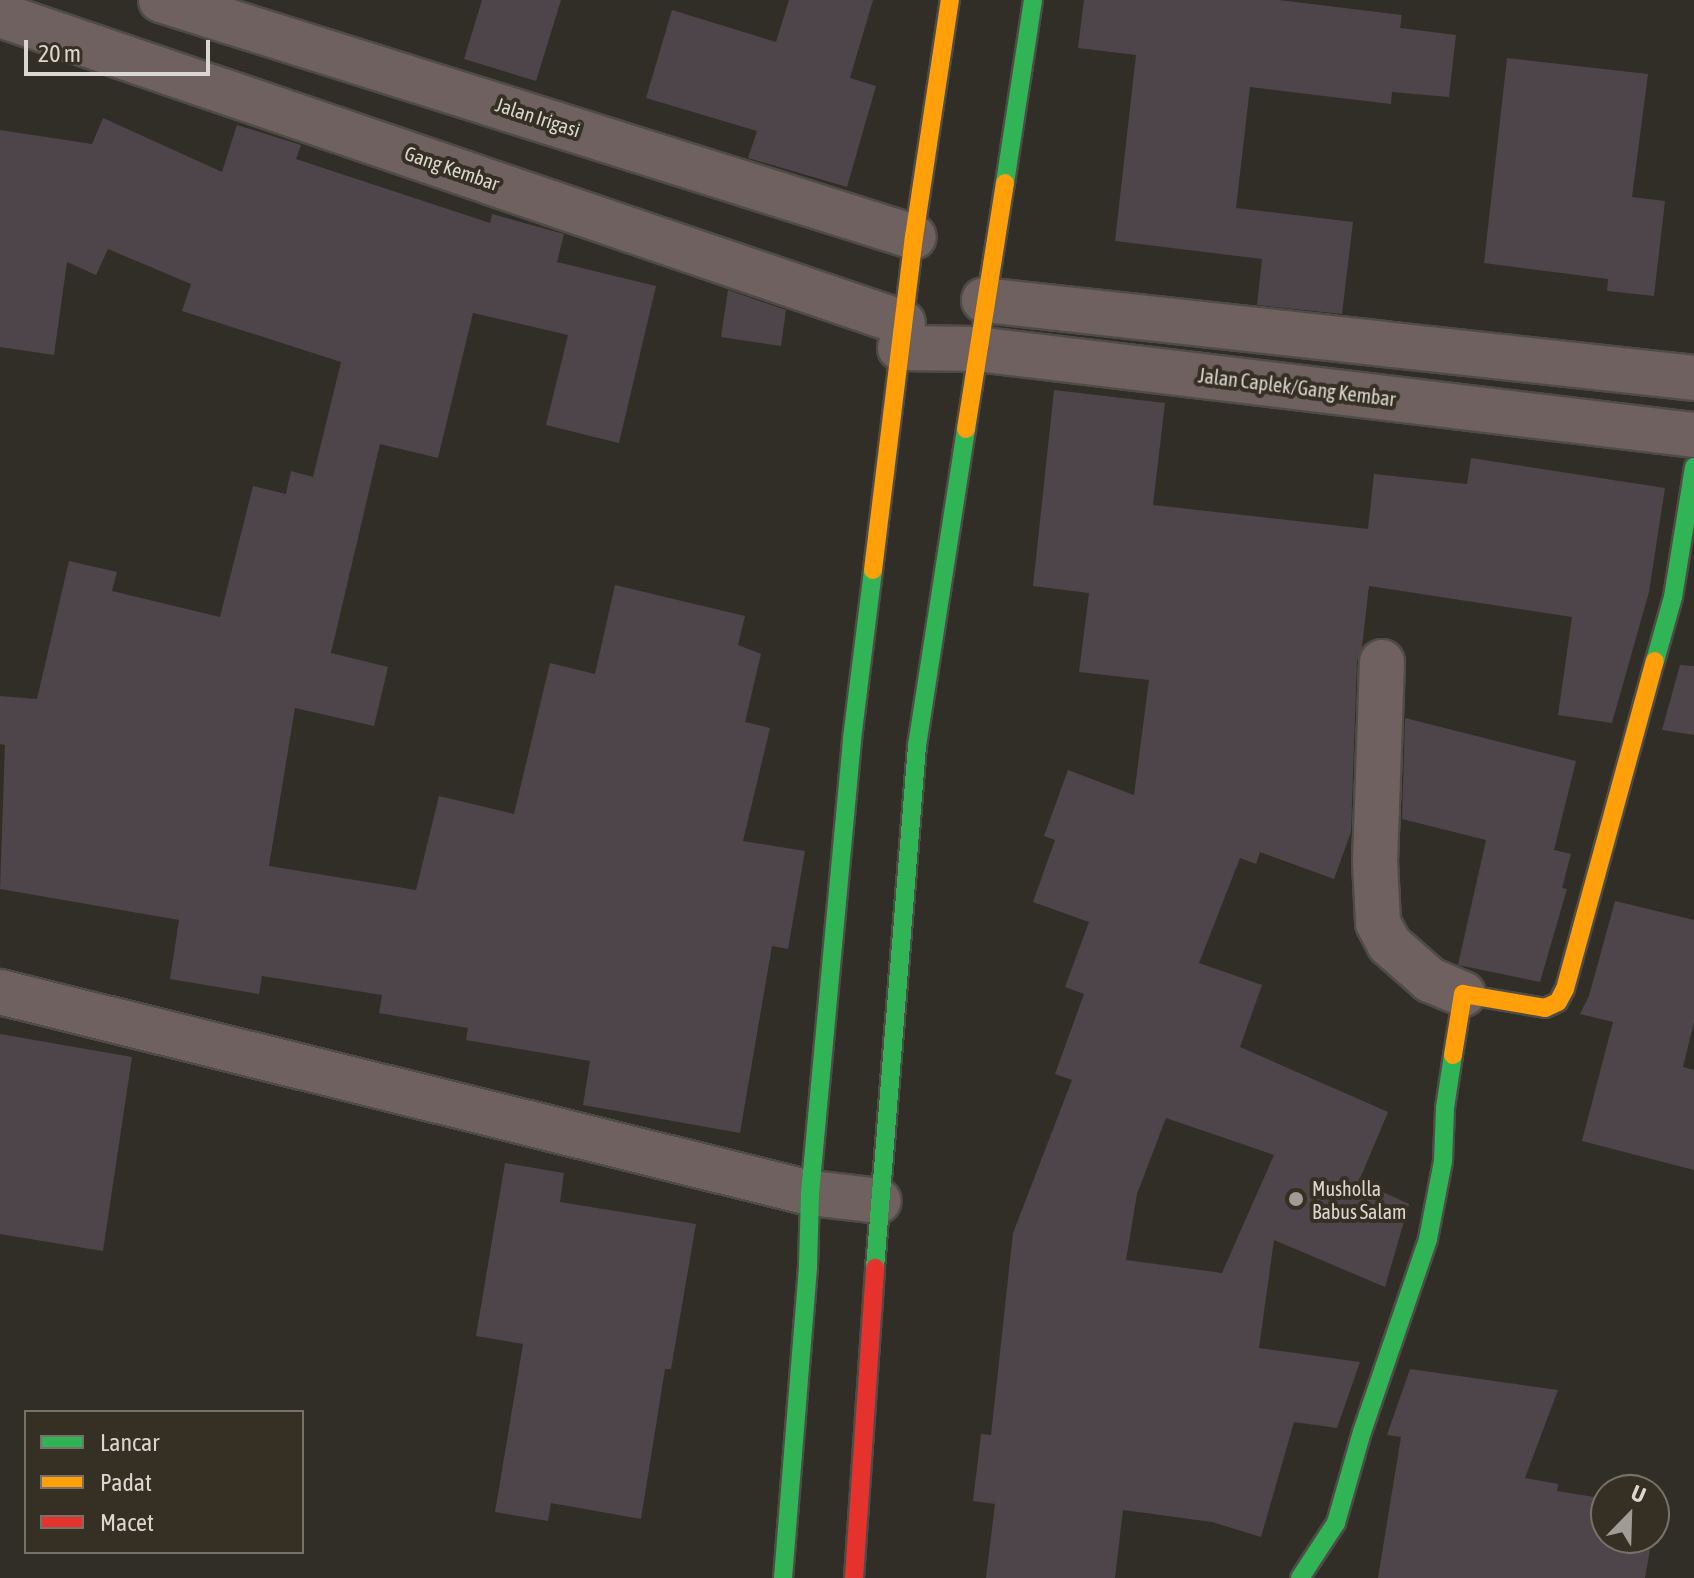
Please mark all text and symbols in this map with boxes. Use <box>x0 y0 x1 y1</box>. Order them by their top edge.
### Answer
scale bar <box>28 24 214 74</box>
text: 20 m <box>38 40 81 67</box>
street label: Jalan Irigasi <box>493 92 583 142</box>
street label: Gang Kembar <box>402 141 502 195</box>
street label: Jalan Caplek/Gang Kembar <box>1197 363 1397 411</box>
place label: Musholla Babus Salam <box>1312 1176 1406 1223</box>
marker: Musholla Babus Salam <box>1287 1190 1305 1208</box>
legend <box>24 1410 304 1554</box>
text: Lancar <box>100 1429 159 1456</box>
text: Padat <box>100 1469 152 1496</box>
north arrow <box>1590 1474 1670 1554</box>
text: U <box>1628 1479 1650 1508</box>
text: Macet <box>100 1509 154 1536</box>

